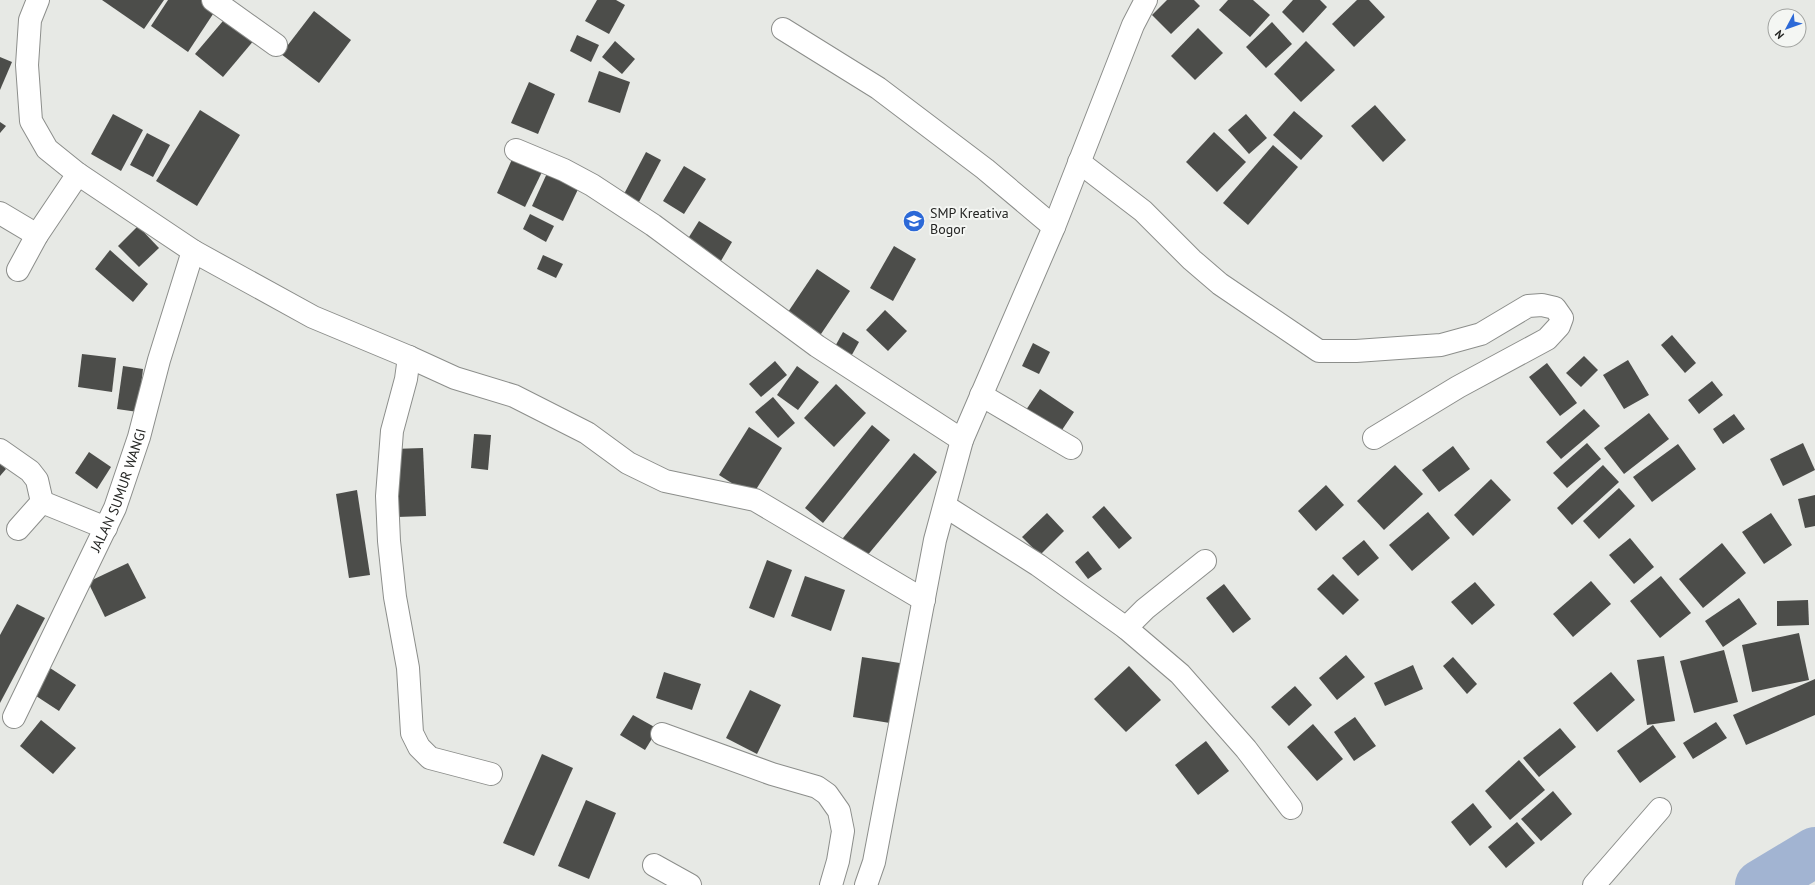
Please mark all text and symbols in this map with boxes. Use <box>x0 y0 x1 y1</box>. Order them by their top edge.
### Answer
north arrow <box>1767 8 1807 48</box>
text: N <box>1772 27 1787 42</box>
place label: SMP Kreativa Bogor <box>930 204 1009 238</box>
school or university icon: SMP Kreativa Bogor <box>901 208 927 234</box>
street label: JALAN SUMUR WANGI <box>86 427 150 556</box>

